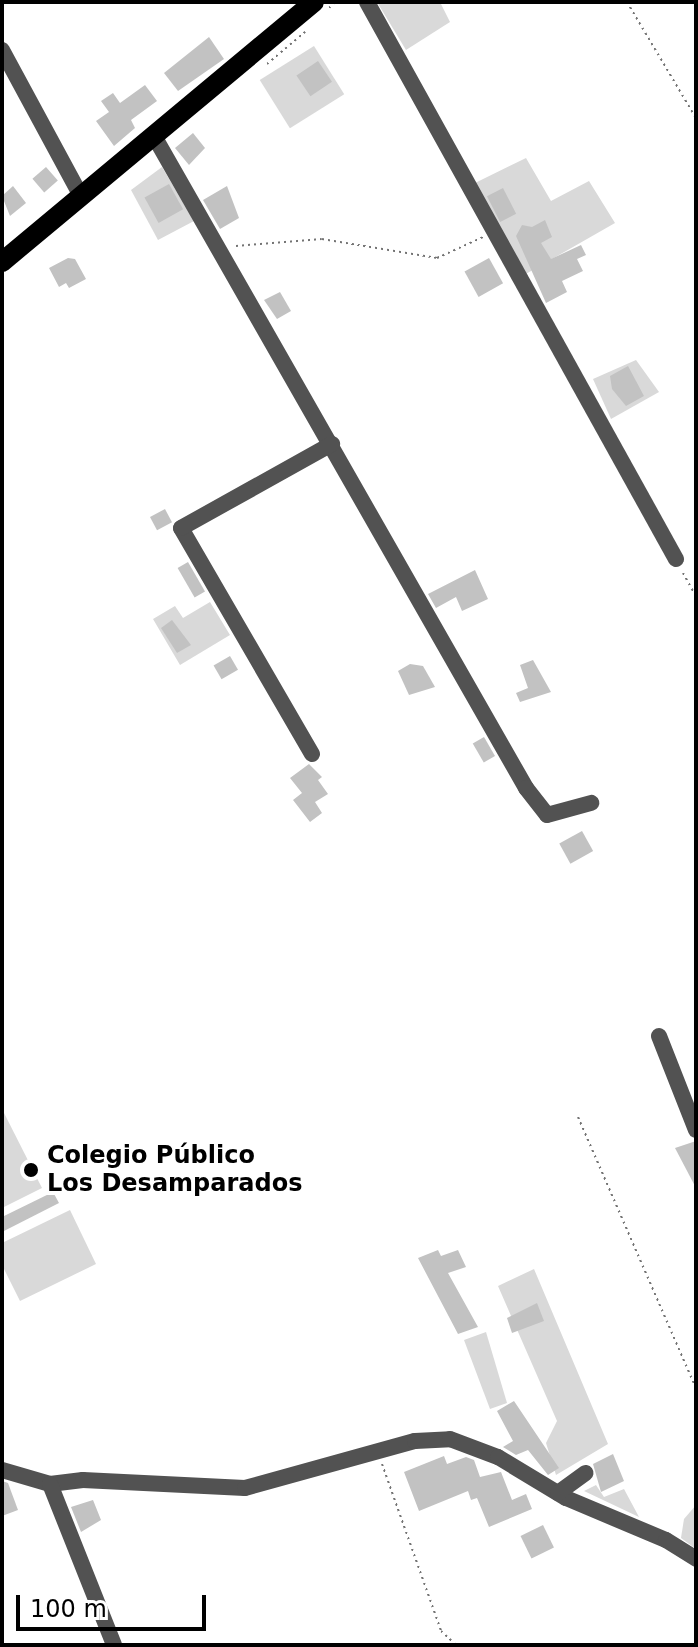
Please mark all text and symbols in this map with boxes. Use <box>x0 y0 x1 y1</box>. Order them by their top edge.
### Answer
place label: Colegio Público Los Desamparados <box>47 1142 302 1198</box>
marker: Colegio Público Los Desamparados <box>22 1161 40 1179</box>
scale bar <box>20 1579 210 1629</box>
text: 100 m <box>30 1595 107 1623</box>

